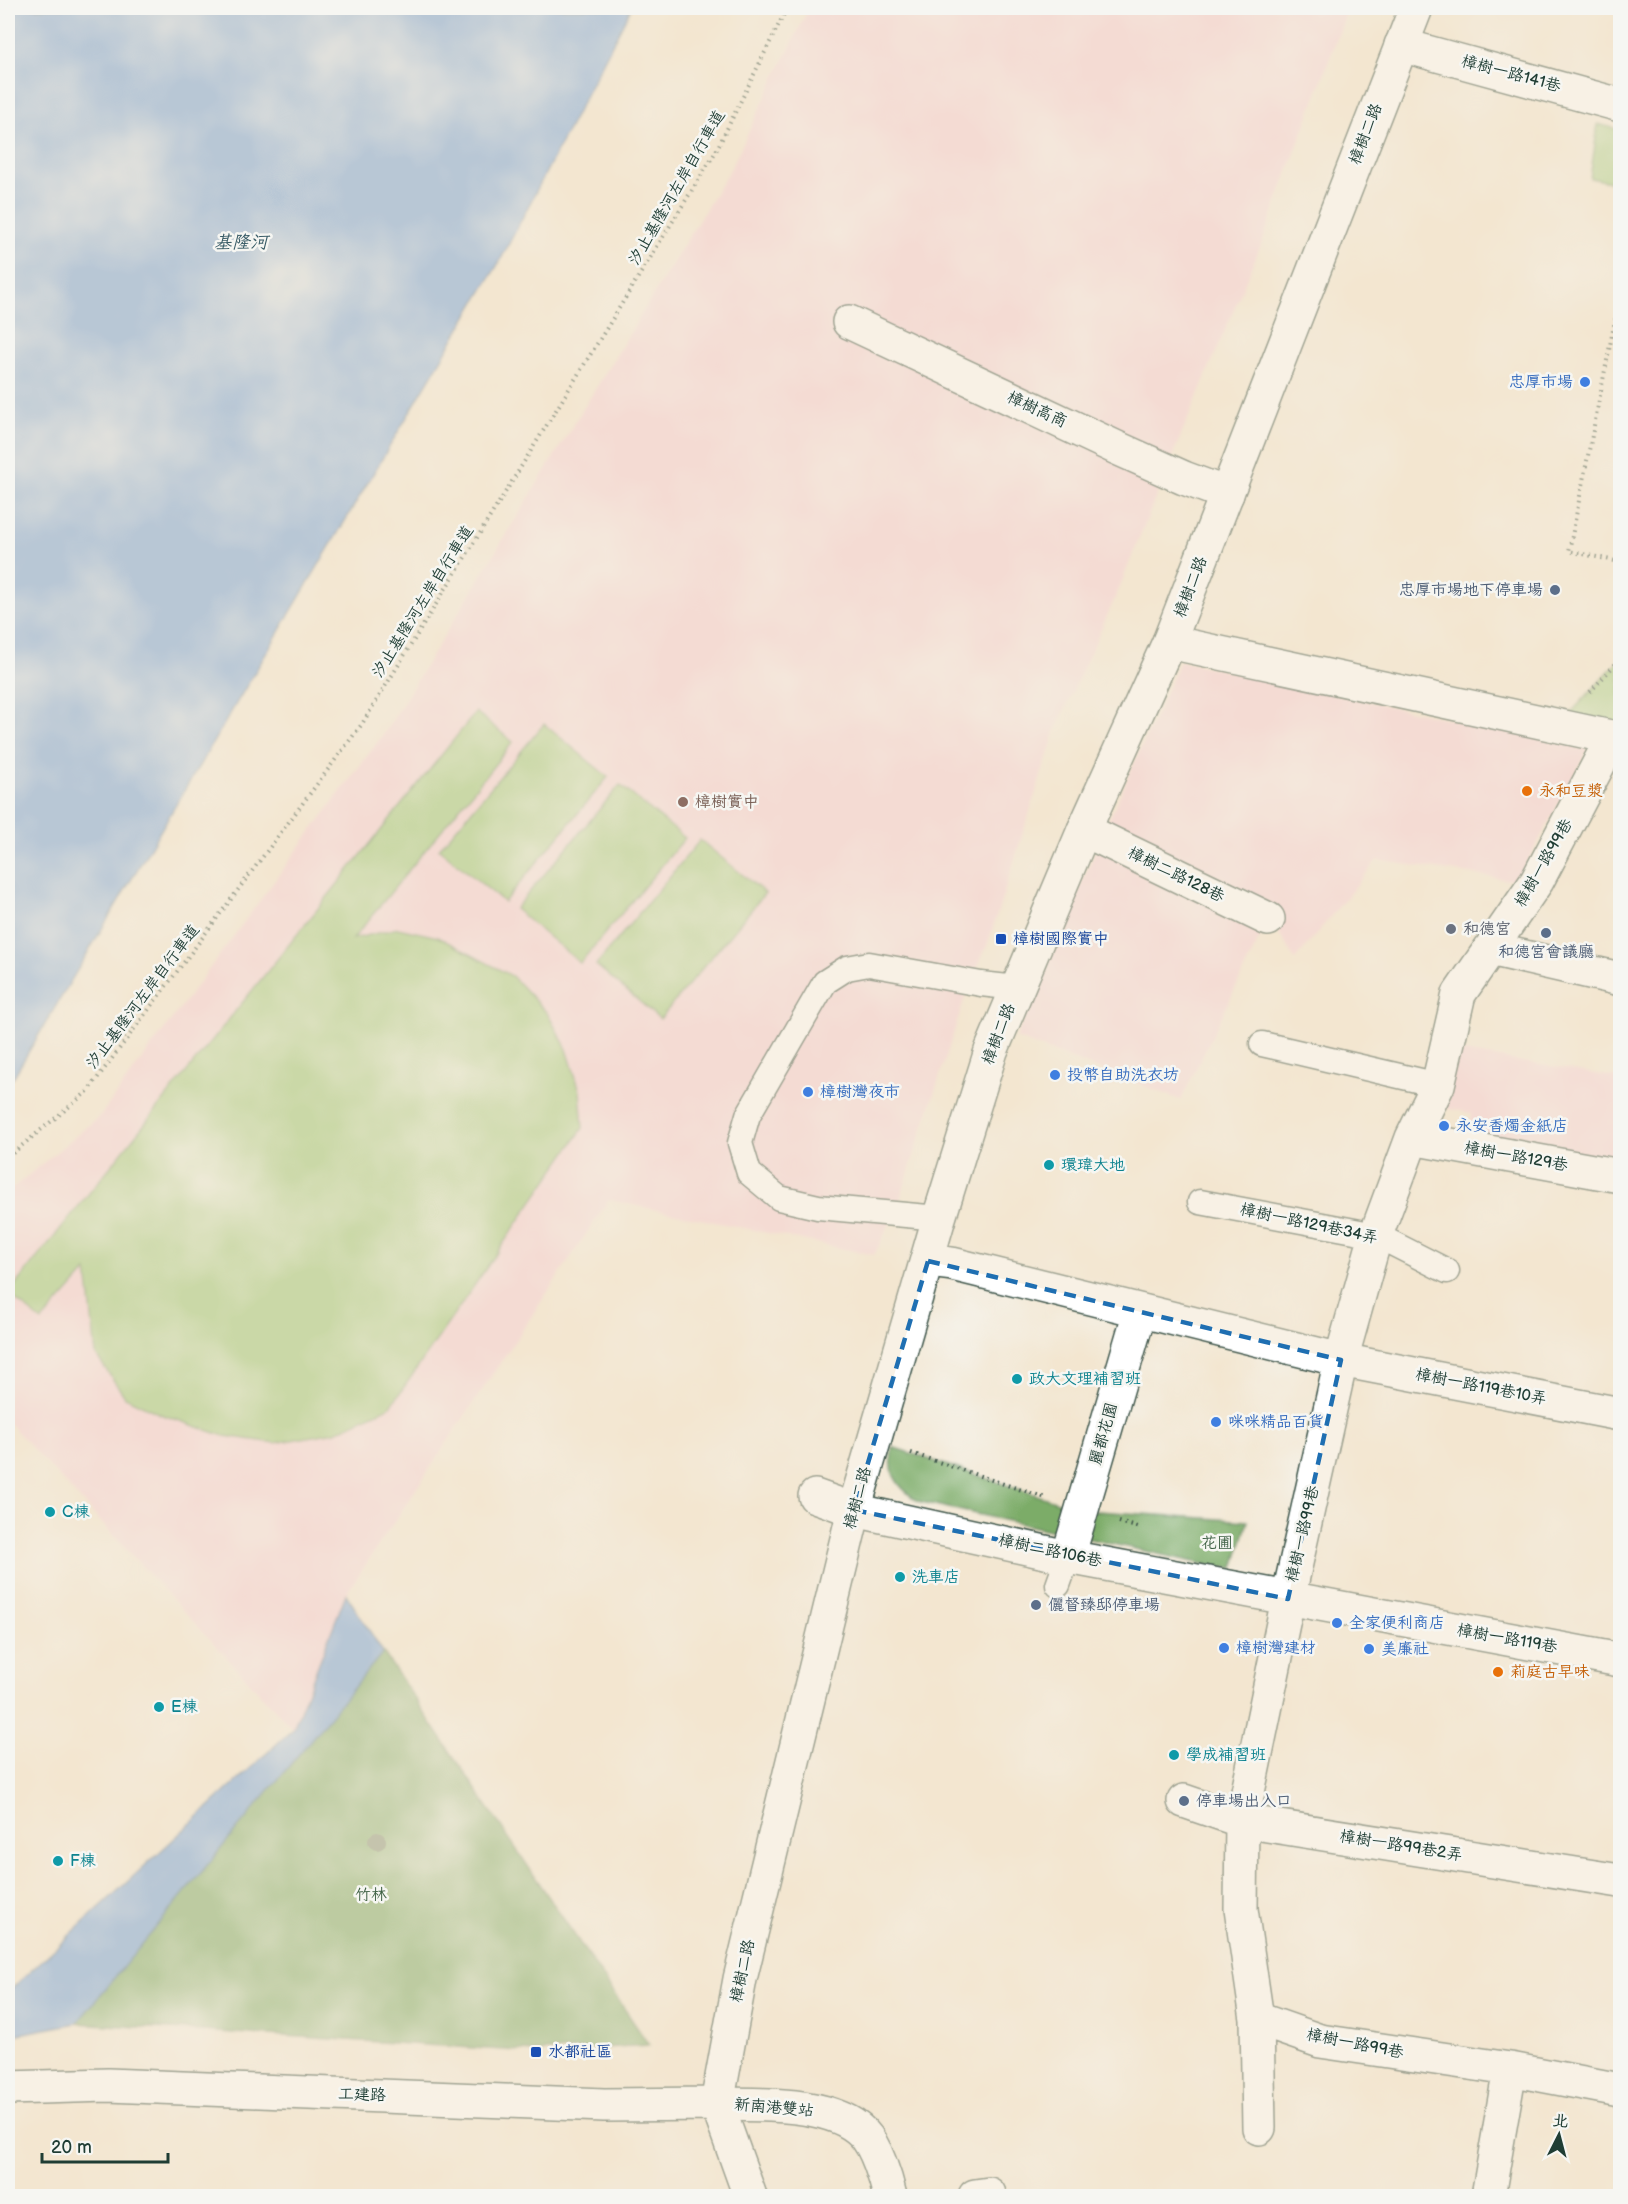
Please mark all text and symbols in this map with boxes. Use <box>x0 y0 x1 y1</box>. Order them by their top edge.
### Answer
street label: 樟樹一路141巷 <box>1459 52 1563 96</box>
street label: 樟樹二路 <box>1346 101 1386 167</box>
street label: 汐止基隆河左岸自行車道 <box>625 107 729 269</box>
water label: 基隆河 <box>214 232 271 253</box>
place label: 忠厚市場 <box>1509 373 1573 392</box>
marker: 忠厚市場 <box>1578 375 1592 389</box>
street label: 樟樹高商 <box>1004 388 1070 432</box>
street label: 汐止基隆河左岸自行車道 <box>368 522 478 682</box>
street label: 樟樹二路 <box>1171 554 1211 620</box>
place label: 忠厚市場地下停車場 <box>1399 581 1543 600</box>
marker: 忠厚市場地下停車場 <box>1548 583 1562 597</box>
place label: 永和豆漿 <box>1539 782 1603 801</box>
marker: 永和豆漿 <box>1520 784 1534 798</box>
place label: 樟樹實中 <box>695 793 759 812</box>
marker: 樟樹實中 <box>676 795 690 809</box>
street label: 樟樹一路99巷 <box>1511 816 1577 910</box>
street label: 樟樹二路128巷 <box>1125 843 1227 907</box>
place label: 和德宮 <box>1463 920 1511 939</box>
street label: 汐止基隆河左岸自行車道 <box>82 921 204 1073</box>
marker: 和德宮 <box>1444 922 1458 936</box>
marker: 和德宮會議廳 <box>1539 926 1553 940</box>
place label: 樟樹國際實中 <box>1013 930 1109 949</box>
marker: 樟樹國際實中 <box>994 932 1008 946</box>
place label: 和德宮會議廳 <box>1498 943 1594 962</box>
street label: 樟樹二路 <box>979 1001 1019 1067</box>
place label: 投幣自助洗衣坊 <box>1067 1066 1179 1085</box>
marker: 投幣自助洗衣坊 <box>1048 1068 1062 1082</box>
place label: 樟樹灣夜市 <box>820 1083 900 1102</box>
marker: 樟樹灣夜市 <box>801 1085 815 1099</box>
place label: 永安香燭金紙店 <box>1456 1117 1568 1136</box>
marker: 永安香燭金紙店 <box>1437 1119 1451 1133</box>
street label: 樟樹一路129巷 <box>1463 1139 1569 1175</box>
place label: 環瑋大地 <box>1061 1156 1125 1175</box>
marker: 環瑋大地 <box>1042 1158 1056 1172</box>
street label: 樟樹一路129巷34弄 <box>1238 1200 1380 1248</box>
street label: 樟樹一路119巷10弄 <box>1414 1365 1548 1409</box>
place label: 政大文理補習班 <box>1029 1370 1141 1389</box>
marker: 政大文理補習班 <box>1010 1372 1024 1386</box>
street label: 麗都花園 <box>1086 1401 1122 1467</box>
place label: 咪咪精品百貨 <box>1228 1413 1324 1432</box>
marker: 咪咪精品百貨 <box>1209 1415 1223 1429</box>
street label: 樟樹二路 <box>841 1465 875 1531</box>
street label: 樟樹一路99巷 <box>1283 1484 1323 1584</box>
place label: C棟 <box>62 1503 90 1522</box>
marker: C棟 <box>43 1505 57 1519</box>
street label: 樟樹二路106巷 <box>996 1531 1104 1571</box>
park label: 花圃 <box>1201 1534 1233 1553</box>
place label: 洗車店 <box>912 1568 960 1587</box>
marker: 洗車店 <box>893 1570 907 1584</box>
place label: 儷督臻邸停車場 <box>1048 1596 1160 1615</box>
marker: 儷督臻邸停車場 <box>1029 1598 1043 1612</box>
place label: 全家便利商店 <box>1349 1614 1445 1633</box>
marker: 全家便利商店 <box>1330 1616 1344 1630</box>
street label: 樟樹一路119巷 <box>1455 1621 1559 1657</box>
place label: 樟樹灣建材 <box>1236 1639 1316 1658</box>
place label: 美廉社 <box>1381 1640 1429 1659</box>
marker: 樟樹灣建材 <box>1217 1641 1231 1655</box>
marker: 美廉社 <box>1362 1642 1376 1656</box>
place label: 莉庭古早味 <box>1510 1663 1590 1682</box>
marker: 莉庭古早味 <box>1491 1665 1505 1679</box>
place label: E棟 <box>171 1698 199 1717</box>
marker: E棟 <box>152 1700 166 1714</box>
place label: 學成補習班 <box>1186 1746 1266 1765</box>
marker: 學成補習班 <box>1167 1748 1181 1762</box>
place label: 停車場出入口 <box>1196 1792 1292 1811</box>
marker: 停車場出入口 <box>1177 1794 1191 1808</box>
street label: 樟樹一路99巷2弄 <box>1338 1827 1464 1865</box>
place label: F棟 <box>70 1852 97 1871</box>
marker: F棟 <box>51 1854 65 1868</box>
park label: 竹林 <box>355 1886 387 1905</box>
street label: 樟樹二路 <box>727 1938 759 2004</box>
street label: 樟樹一路99巷 <box>1305 2025 1405 2063</box>
place label: 水都社區 <box>548 2043 612 2062</box>
marker: 水都社區 <box>529 2045 543 2059</box>
street label: 工建路 <box>338 2085 386 2105</box>
street label: 新南港雙站 <box>733 2095 815 2121</box>
north arrow <box>1529 2105 1589 2165</box>
text: 北 <box>1551 2111 1569 2132</box>
scale bar <box>42 2126 168 2164</box>
text: 20 m <box>51 2137 92 2158</box>

